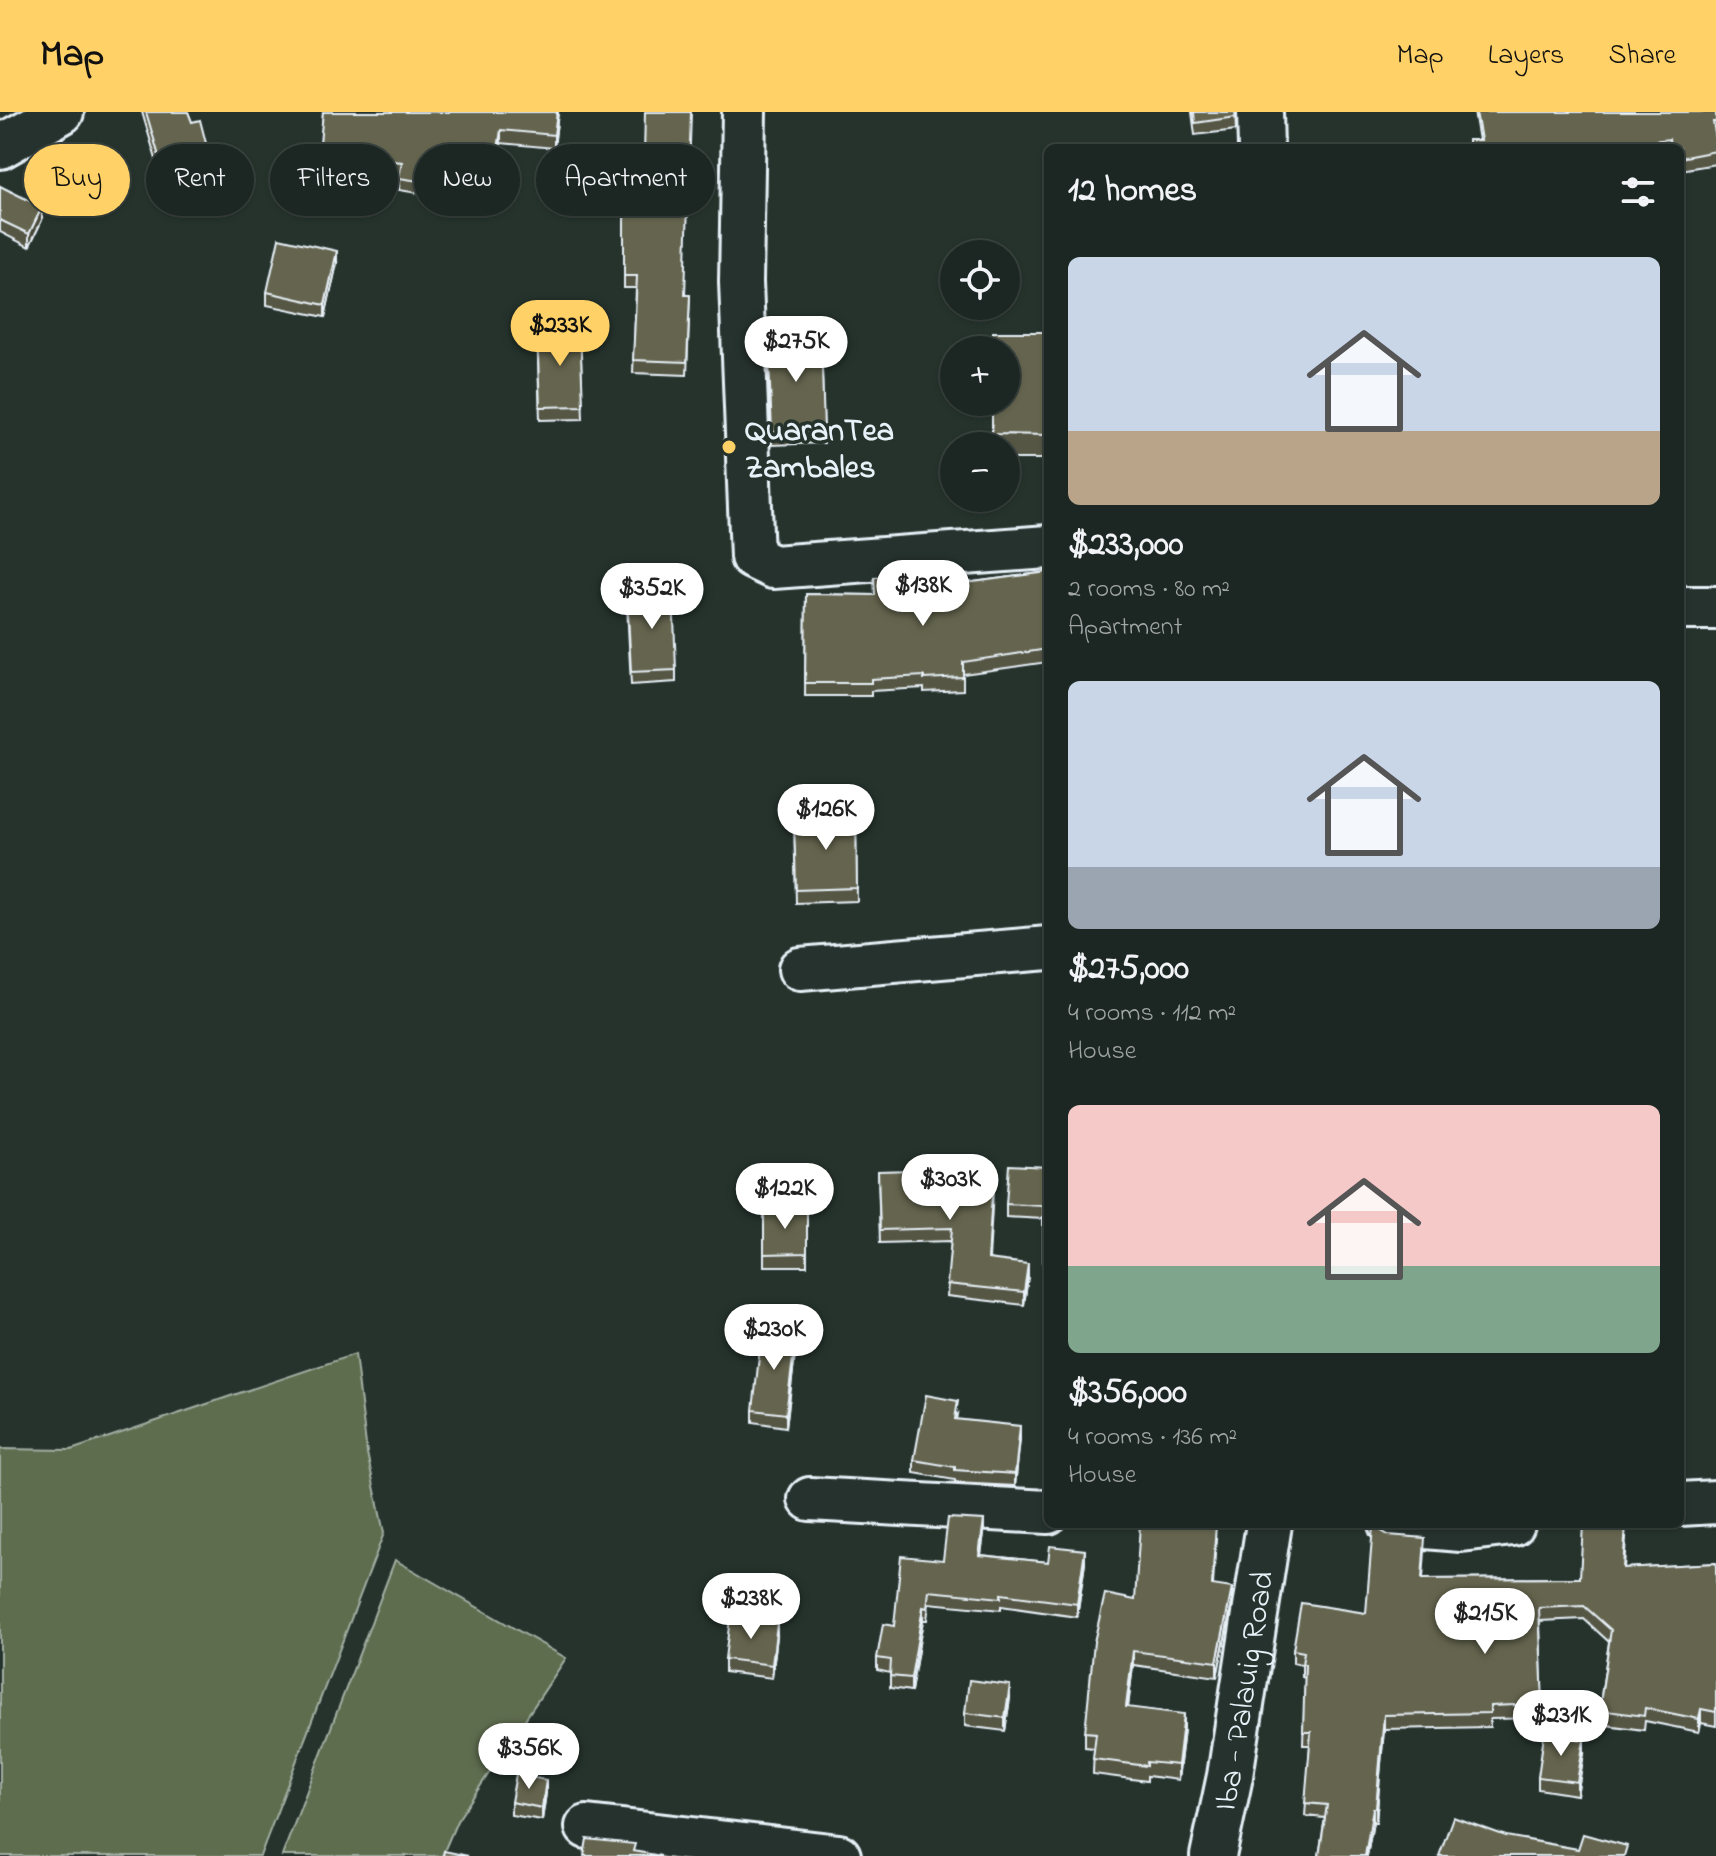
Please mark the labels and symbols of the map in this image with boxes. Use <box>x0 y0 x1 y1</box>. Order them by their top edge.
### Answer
pin: $233K <box>504 300 616 368</box>
pin: $275K <box>740 316 852 384</box>
place label: QuaranTea Zambales <box>745 409 894 493</box>
marker: QuaranTea Zambales <box>720 438 738 456</box>
pin: $138K <box>867 560 979 628</box>
pin: $352K <box>596 563 708 631</box>
pin: $126K <box>770 784 882 852</box>
pin: $303K <box>894 1154 1006 1222</box>
pin: $122K <box>729 1163 841 1231</box>
pin: $230K <box>718 1304 830 1372</box>
street label: Iba - Palauig Road <box>1203 1568 1288 1816</box>
pin: $238K <box>695 1573 807 1641</box>
pin: $215K <box>1429 1588 1541 1656</box>
pin: $231K <box>1505 1690 1617 1758</box>
pin: $356K <box>473 1723 585 1791</box>

